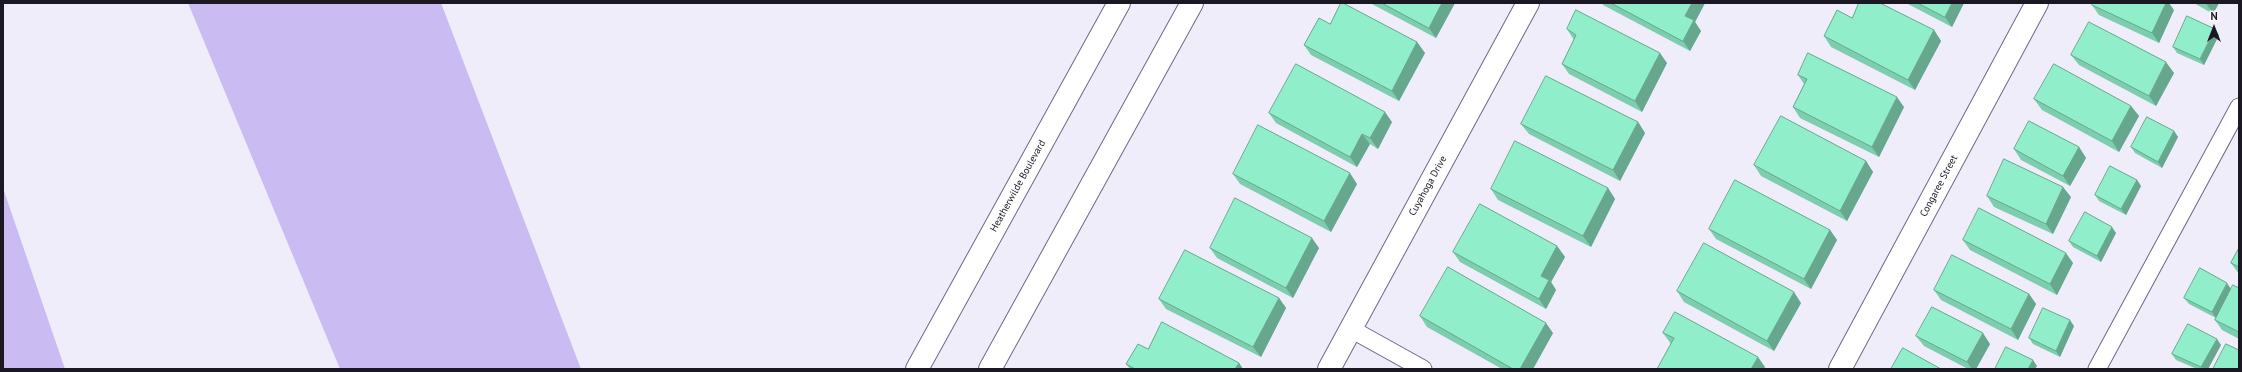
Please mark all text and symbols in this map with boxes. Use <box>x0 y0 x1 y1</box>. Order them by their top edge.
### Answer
north arrow <box>2194 8 2234 48</box>
text: N <box>2210 9 2218 23</box>
street label: Heatherwilde Boulevard <box>988 138 1048 234</box>
street label: Congaree Street <box>1918 153 1960 219</box>
street label: Cuyahoga Drive <box>1407 154 1449 218</box>

